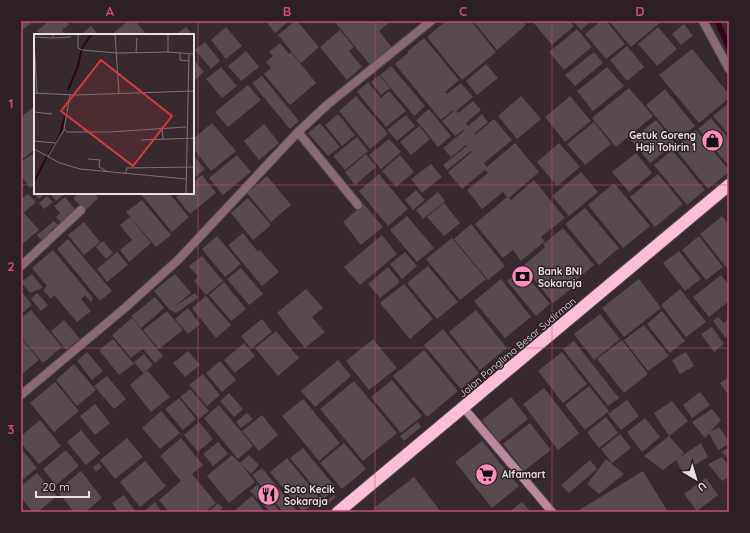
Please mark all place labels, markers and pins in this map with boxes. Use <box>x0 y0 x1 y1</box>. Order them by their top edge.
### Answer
shop icon: Getuk Goreng Haji Tohirin 1 <box>699 128 725 154</box>
place label: Getuk Goreng Haji Tohirin 1 <box>629 129 696 154</box>
bank icon: Bank BNI Sokaraja <box>510 264 536 290</box>
place label: Bank BNI Sokaraja <box>538 265 582 290</box>
supermarket icon: Alfamart <box>474 461 500 487</box>
place label: Alfamart <box>502 468 546 481</box>
restaurant icon: Soto Kecik Sokaraja <box>255 482 281 508</box>
place label: Soto Kecik Sokaraja <box>284 483 335 508</box>

